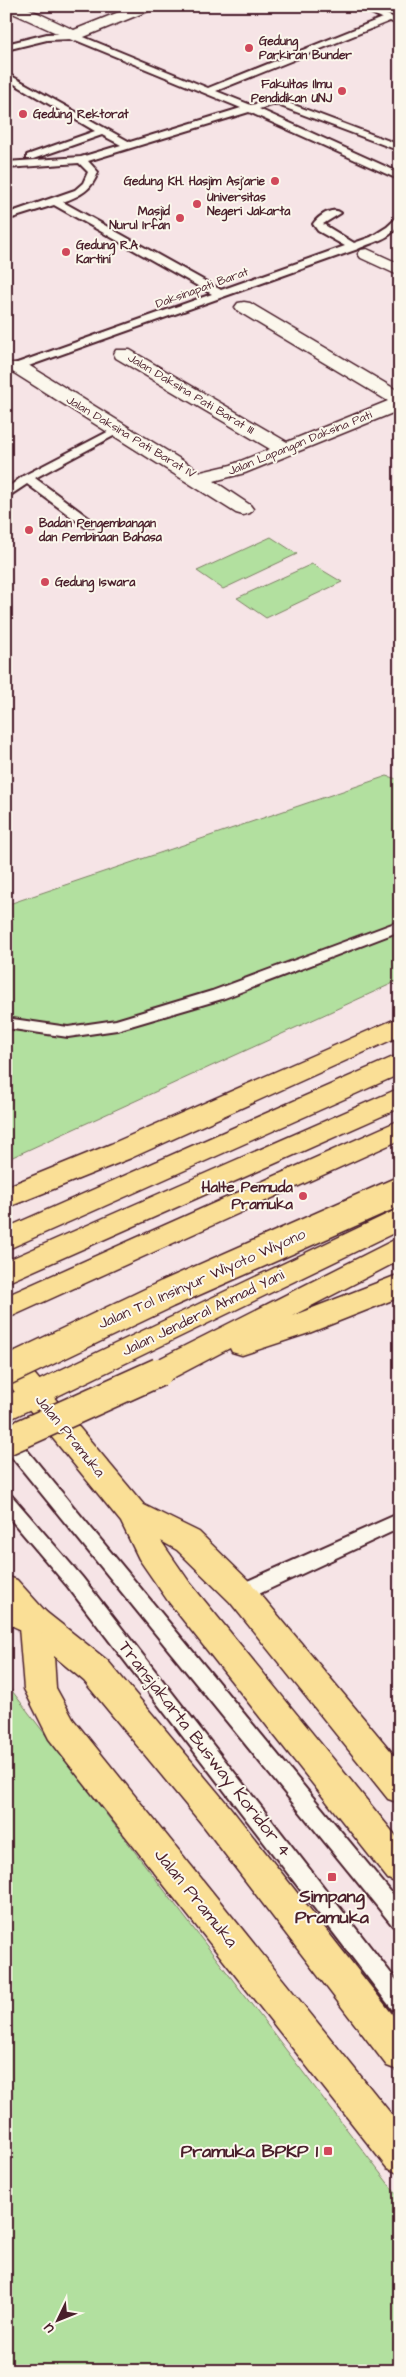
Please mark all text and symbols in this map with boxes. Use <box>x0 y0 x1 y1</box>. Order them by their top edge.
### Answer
place label: Gedung Parkiran Bunder <box>259 33 352 64</box>
marker: Gedung Parkiran Bunder <box>243 42 255 54</box>
place label: Fakultas Ilmu Pendidikan UNJ <box>251 76 333 107</box>
marker: Fakultas Ilmu Pendidikan UNJ <box>336 85 348 97</box>
place label: Gedung Rektorat <box>33 106 129 125</box>
marker: Gedung Rektorat <box>17 108 29 120</box>
place label: Gedung KH. Hasjim Asj'arie <box>124 173 266 192</box>
marker: Gedung KH. Hasjim Asj'arie <box>269 175 281 187</box>
place label: Universitas Negeri Jakarta <box>206 189 291 222</box>
marker: Universitas Negeri Jakarta <box>191 198 203 210</box>
place label: Masjid Nurul Irfan <box>109 203 171 234</box>
marker: Masjid Nurul Irfan <box>174 212 186 224</box>
place label: Gedung R.A Kartini <box>76 237 138 268</box>
marker: Gedung R.A Kartini <box>60 246 72 258</box>
street label: Daksinapati Barat <box>153 263 251 313</box>
street label: Jalan Daksina Pati Barat III <box>124 349 258 439</box>
street label: Jalan Daksina Pati Barat IV <box>63 391 200 483</box>
street label: Jalan Lapangan Daksina Pati <box>225 406 375 481</box>
place label: Badan Pengembangan dan Pembinaan Bahasa <box>38 515 163 546</box>
marker: Badan Pengembangan dan Pembinaan Bahasa <box>23 524 35 536</box>
place label: Gedung Iswara <box>55 574 136 593</box>
marker: Gedung Iswara <box>39 576 51 588</box>
place label: Halte Pemuda Pramuka <box>201 1177 293 1215</box>
marker: Halte Pemuda Pramuka <box>297 1190 309 1202</box>
street label: Jalan Tol Insinyur Wiyoto Wiyono <box>95 1223 310 1335</box>
street label: Jalan Jenderal Ahmad Yani <box>118 1264 288 1361</box>
street label: Jalan Pramuka <box>30 1390 110 1482</box>
street label: Transjakarta Busway Koridor 4 <box>112 1635 298 1863</box>
street label: Jalan Pramuka <box>148 1843 244 1953</box>
marker: Simpang Pramuka <box>326 1871 338 1883</box>
place label: Simpang Pramuka <box>295 1884 370 1930</box>
place label: Pramuka BPKP 1 <box>181 2139 319 2164</box>
marker: Pramuka BPKP 1 <box>322 2145 334 2157</box>
north arrow <box>32 2294 82 2344</box>
text: U <box>39 2318 59 2338</box>

